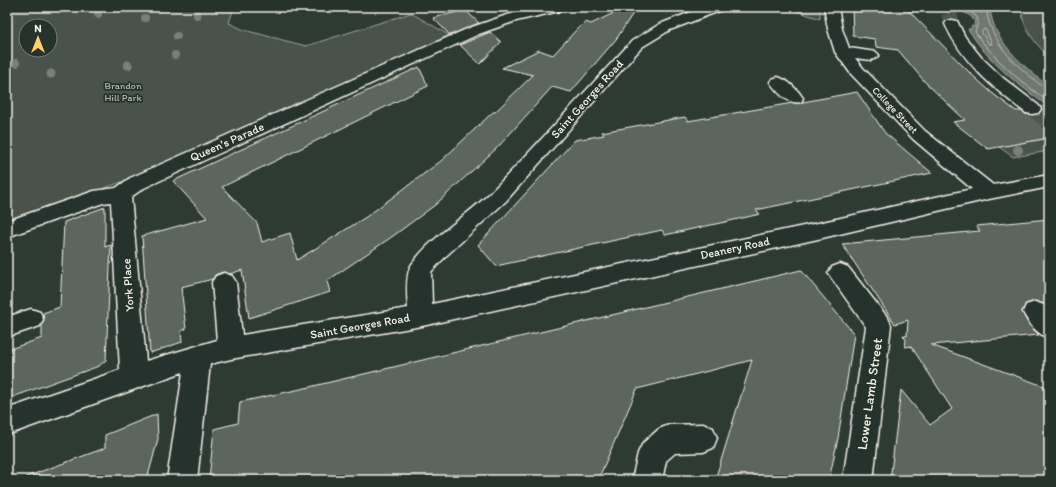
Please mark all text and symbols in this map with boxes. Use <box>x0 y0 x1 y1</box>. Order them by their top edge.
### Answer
north arrow <box>18 18 58 58</box>
text: N <box>34 22 42 35</box>
street label: Saint Georges Road <box>548 56 626 141</box>
park label: Brandon Hill Park <box>104 79 142 104</box>
street label: College Street <box>869 84 921 136</box>
street label: Queen's Parade <box>188 119 266 165</box>
street label: Deanery Road <box>699 234 771 262</box>
street label: York Place <box>119 258 137 312</box>
street label: Saint Georges Road <box>309 310 411 342</box>
street label: Lower Lamb Street <box>854 337 886 451</box>

